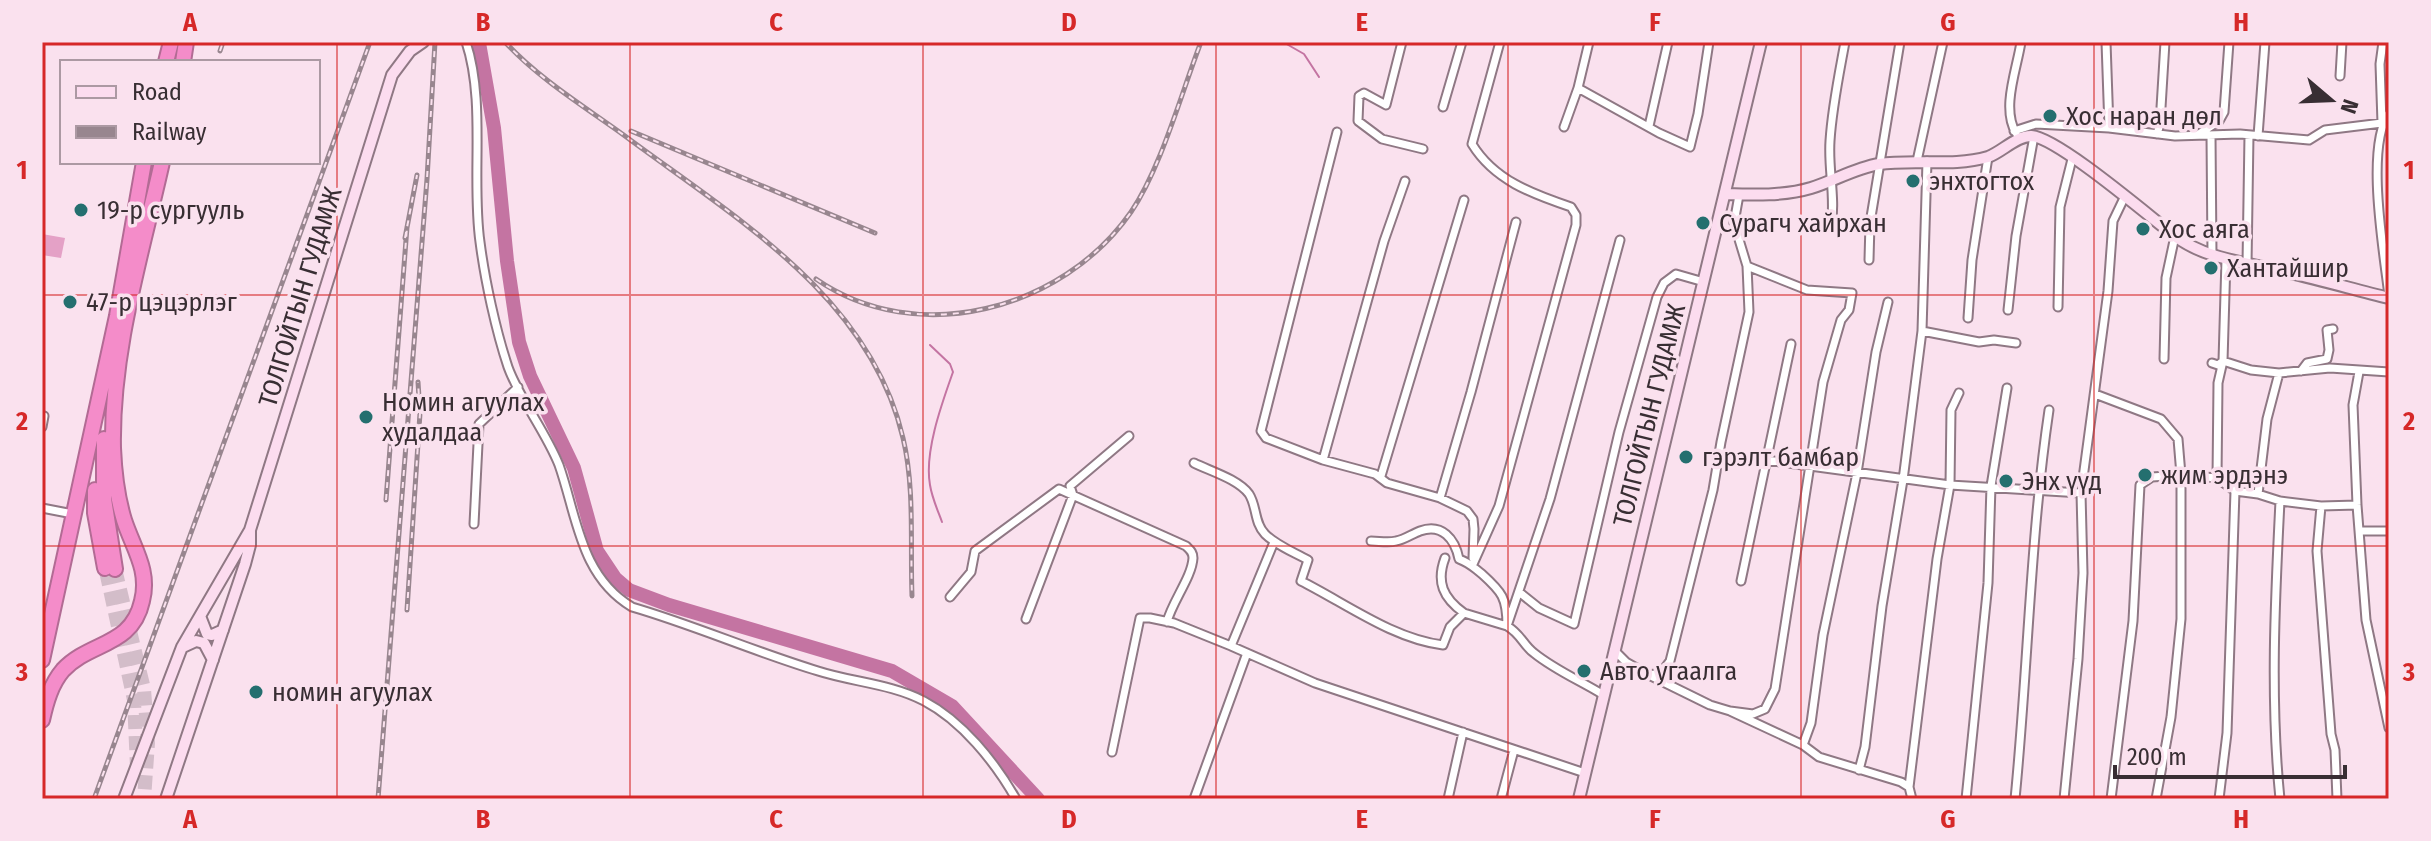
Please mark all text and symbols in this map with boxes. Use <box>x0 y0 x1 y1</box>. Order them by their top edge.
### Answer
text: A <box>182 7 198 38</box>
text: B <box>476 7 491 38</box>
text: C <box>769 7 783 38</box>
text: D <box>1061 7 1077 38</box>
text: E <box>1356 7 1368 38</box>
text: F <box>1649 7 1661 38</box>
text: G <box>1940 7 1956 38</box>
text: H <box>2233 7 2249 38</box>
legend <box>60 60 320 164</box>
north arrow <box>2291 60 2371 140</box>
text: Road <box>132 78 182 106</box>
text: N <box>2335 96 2364 117</box>
place label: Хос наран дөл <box>2066 101 2222 132</box>
marker: Хос наран дөл <box>2041 107 2059 125</box>
text: Railway <box>132 118 207 146</box>
text: 1 <box>17 155 28 186</box>
text: 1 <box>2404 155 2415 186</box>
place label: энхтогтох <box>1929 166 2035 197</box>
marker: энхтогтох <box>1904 172 1922 190</box>
street label: ТОЛГОЙТЫН ГУДАМЖ <box>252 183 349 411</box>
place label: 19-р сургууль <box>97 195 244 226</box>
marker: 19-р сургууль <box>72 201 90 219</box>
place label: Сурагч хайрхан <box>1719 208 1887 239</box>
marker: Сурагч хайрхан <box>1694 214 1712 232</box>
place label: Хос аяга <box>2159 214 2250 245</box>
marker: Хос аяга <box>2134 220 2152 238</box>
place label: Хантайшир <box>2227 253 2349 284</box>
marker: Хантайшир <box>2202 259 2220 277</box>
place label: 47-р цэцэрлэг <box>86 287 237 318</box>
marker: 47-р цэцэрлэг <box>61 293 79 311</box>
street label: ТОЛГОЙТЫН ГУДАМЖ <box>1607 300 1692 529</box>
place label: Номин агуулах худалдаа <box>382 387 545 448</box>
text: 2 <box>15 406 28 437</box>
text: 2 <box>2402 406 2415 437</box>
marker: Номин агуулах худалдаа <box>357 408 375 426</box>
place label: гэрэлт бамбар <box>1702 442 1859 473</box>
marker: гэрэлт бамбар <box>1677 448 1695 466</box>
place label: жим эрдэнэ <box>2161 460 2288 491</box>
place label: Энх үүд <box>2022 466 2102 497</box>
marker: жим эрдэнэ <box>2136 466 2154 484</box>
marker: Энх үүд <box>1997 472 2015 490</box>
place label: Авто угаалга <box>1600 656 1737 687</box>
text: 3 <box>15 657 28 688</box>
text: 3 <box>2402 657 2415 688</box>
marker: Авто угаалга <box>1575 662 1593 680</box>
place label: номин агуулах <box>272 677 433 708</box>
marker: номин агуулах <box>247 683 265 701</box>
scale bar <box>2115 729 2345 779</box>
text: 200 m <box>2127 743 2187 771</box>
text: A <box>182 804 198 835</box>
text: B <box>476 804 491 835</box>
text: C <box>769 804 783 835</box>
text: D <box>1061 804 1077 835</box>
text: E <box>1356 804 1368 835</box>
text: F <box>1649 804 1661 835</box>
text: G <box>1940 804 1956 835</box>
text: H <box>2233 804 2249 835</box>

